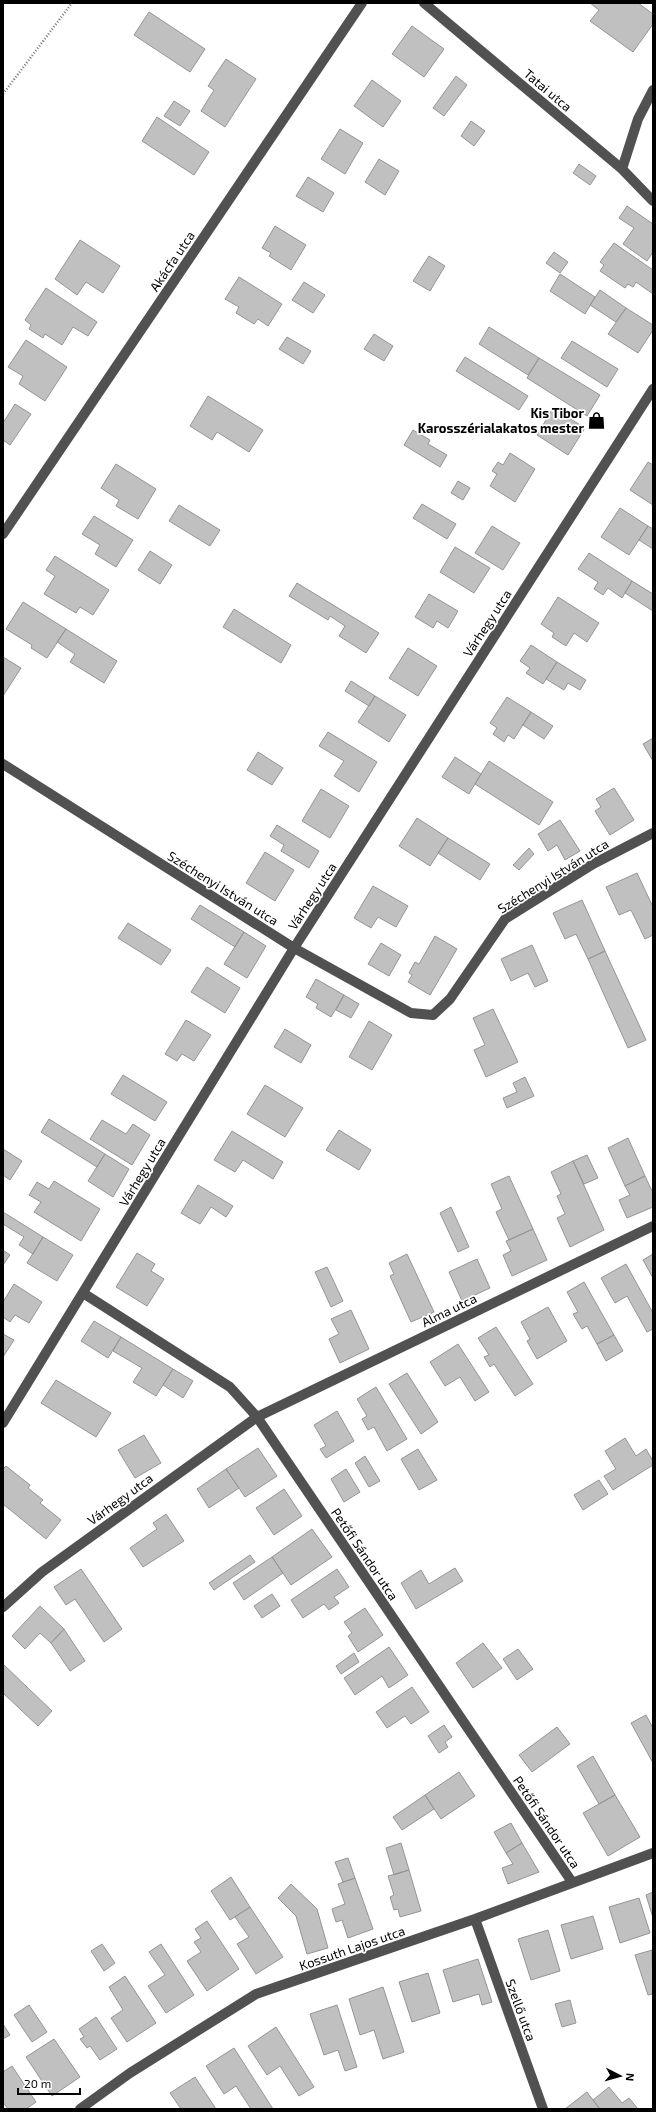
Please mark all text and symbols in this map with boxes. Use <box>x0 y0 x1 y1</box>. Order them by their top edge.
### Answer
street label: Tatai utca <box>521 65 575 115</box>
street label: Akácfa utca <box>146 228 198 294</box>
place label: Kis Tibor Karosszérialakatos mester <box>418 405 584 436</box>
shop icon: Kis Tibor Karosszérialakatos mester <box>587 410 607 430</box>
street label: Várhegy utca <box>459 586 515 660</box>
street label: Széchenyi István utca <box>495 835 611 917</box>
street label: Széchenyi István utca <box>165 847 281 929</box>
street label: Várhegy utca <box>284 859 340 933</box>
street label: Várhegy utca <box>115 1135 169 1209</box>
street label: Alma utca <box>419 1290 479 1330</box>
street label: Várhegy utca <box>84 1470 156 1528</box>
street label: Petőfi Sándor utca <box>328 1505 402 1603</box>
street label: Petőfi Sándor utca <box>510 1773 584 1871</box>
street label: Kossuth Lajos utca <box>297 1922 407 1974</box>
street label: Szellő utca <box>502 1977 540 2043</box>
north arrow <box>600 2056 640 2096</box>
scale bar <box>18 2070 80 2096</box>
text: N <box>624 2072 637 2082</box>
text: 20 m <box>24 2076 51 2090</box>

